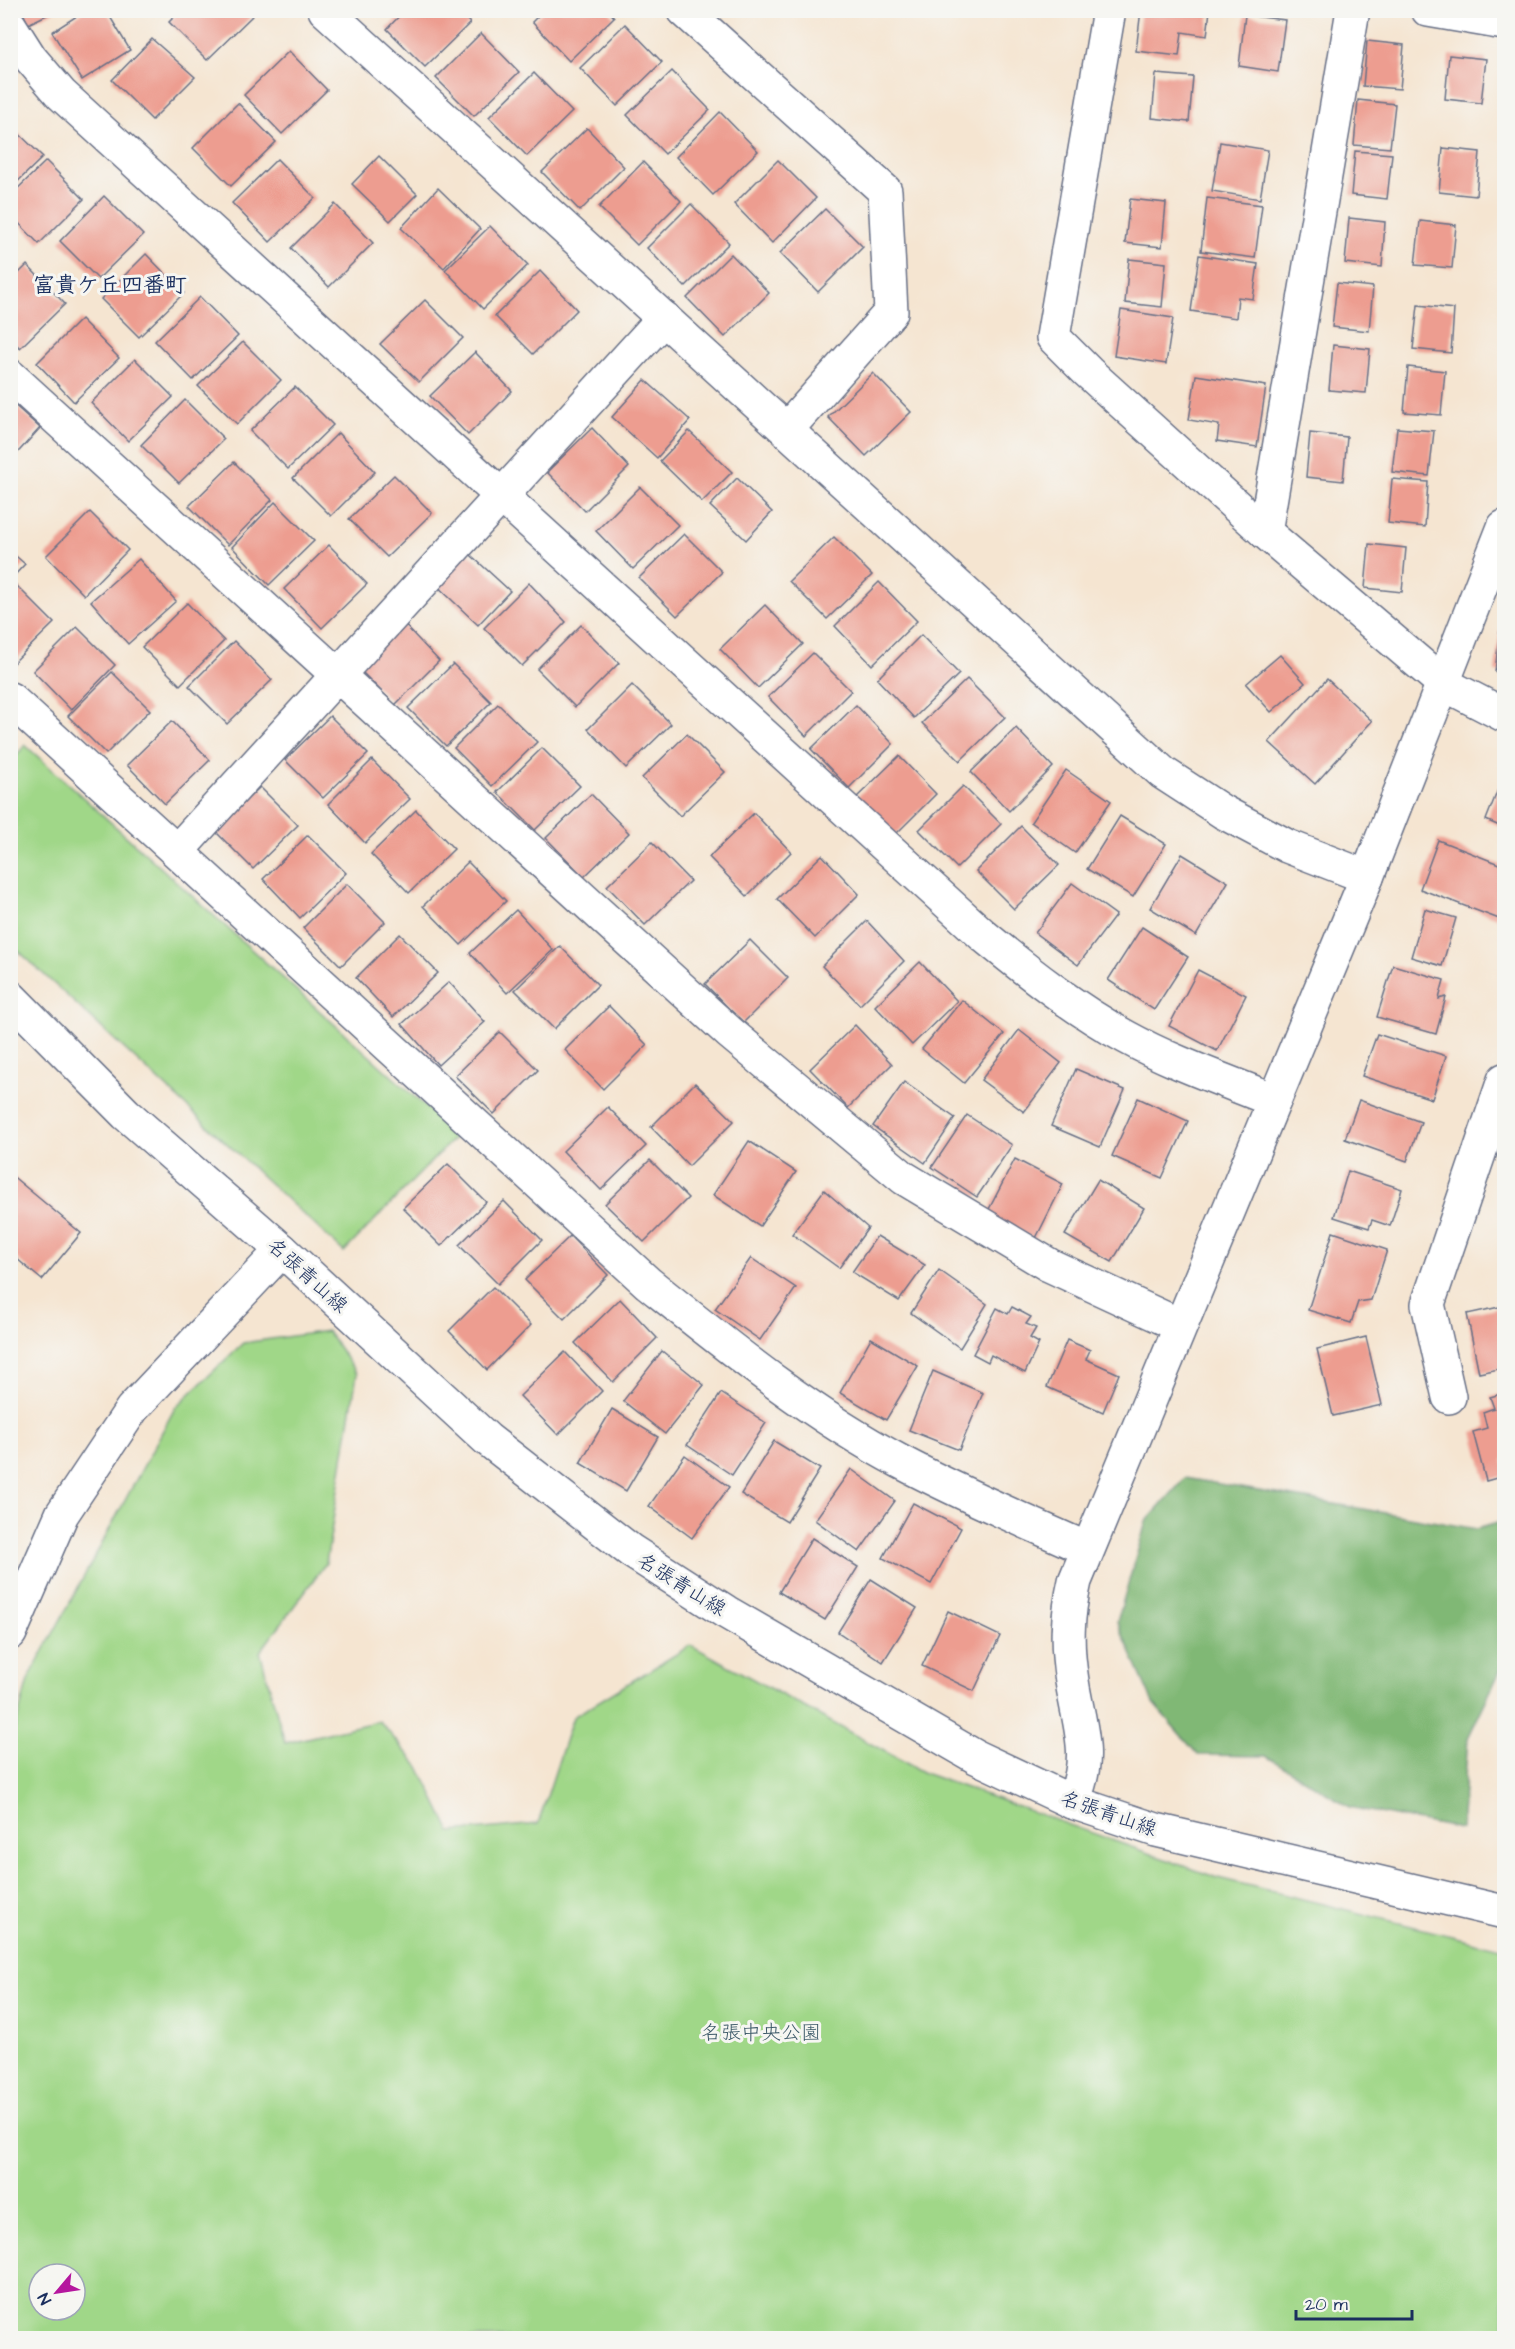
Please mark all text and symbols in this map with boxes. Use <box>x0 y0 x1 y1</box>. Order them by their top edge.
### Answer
district label: 富貴ケ丘四番町 <box>33 270 187 301</box>
street label: 名張青山線 <box>261 1232 354 1320</box>
street label: 名張青山線 <box>632 1546 731 1623</box>
street label: 名張青山線 <box>1057 1784 1161 1843</box>
park label: 名張中央公園 <box>701 2019 821 2047</box>
north arrow <box>27 2262 87 2322</box>
scale bar <box>1296 2283 1412 2321</box>
text: N <box>33 2289 57 2309</box>
text: 20 m <box>1305 2292 1348 2317</box>

